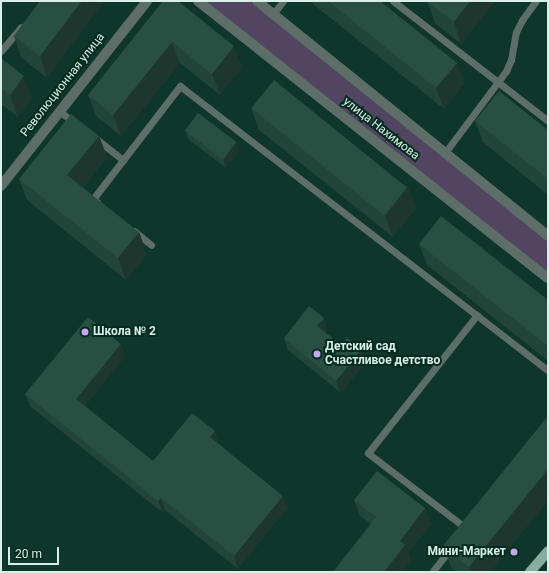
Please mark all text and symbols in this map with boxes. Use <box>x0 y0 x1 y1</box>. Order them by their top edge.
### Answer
street label: Революционная улица <box>18 30 108 140</box>
street label: улица Нахимова <box>340 95 422 163</box>
place label: Школа № 2 <box>93 325 156 339</box>
marker: Школа № 2 <box>80 327 90 337</box>
place label: Детский сад Счастливое детство <box>325 340 440 368</box>
marker: Детский сад Счастливое детство <box>312 349 322 359</box>
scale bar <box>10 539 61 565</box>
place label: Мини-Маркет <box>428 545 506 559</box>
text: 20 m <box>15 547 42 561</box>
marker: Мини-Маркет <box>509 547 519 557</box>

